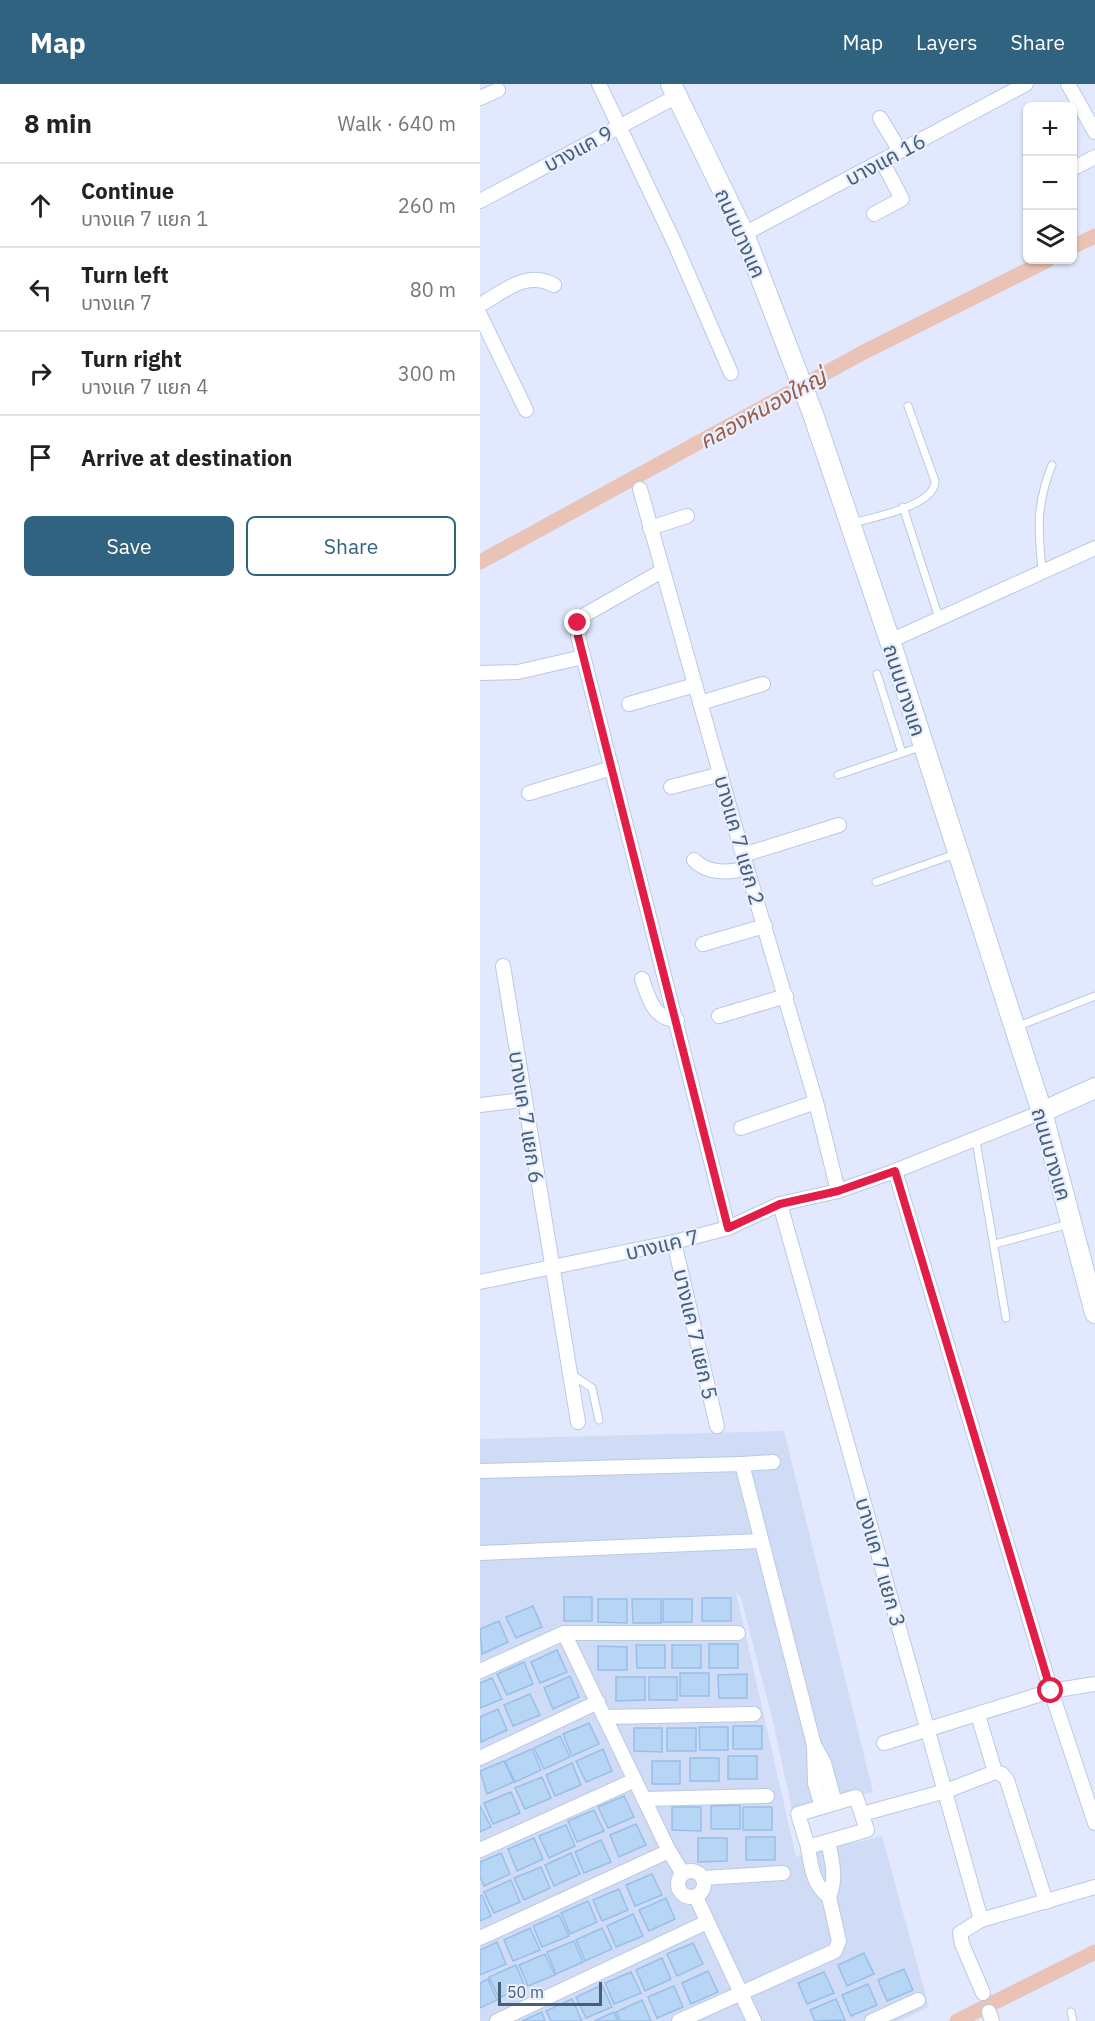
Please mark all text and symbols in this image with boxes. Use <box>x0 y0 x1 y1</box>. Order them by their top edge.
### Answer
text: Map <box>30 24 86 61</box>
text: Map <box>843 28 883 56</box>
text: Layers <box>916 28 978 56</box>
text: Share <box>1011 28 1065 56</box>
map controls <box>1023 102 1077 264</box>
button: + <box>1023 102 1077 156</box>
text: 8 min <box>24 106 92 140</box>
text: Walk · 640 m <box>338 110 456 137</box>
street label: บางแค 9 <box>538 118 618 178</box>
street label: บางแค 16 <box>840 126 930 192</box>
button: − <box>1023 156 1077 210</box>
text: Continue <box>81 176 174 205</box>
street label: ถนนบางแค <box>709 184 773 282</box>
icon: ahead <box>24 189 57 222</box>
text: 260 m <box>398 192 456 219</box>
text: บางแค 7 แยก 1 <box>81 205 208 232</box>
button: layers <box>1023 210 1077 264</box>
text: Turn left <box>81 260 169 289</box>
icon: left <box>24 273 57 306</box>
text: 80 m <box>410 276 456 303</box>
text: บางแค 7 <box>81 289 152 316</box>
text: Turn right <box>81 344 182 373</box>
icon: right <box>24 357 57 390</box>
text: 300 m <box>398 360 456 387</box>
water label: คลองหนองใหญ่ <box>693 360 833 455</box>
text: บางแค 7 แยก 4 <box>81 373 208 400</box>
icon: arrive <box>24 441 57 474</box>
text: Arrive at destination <box>81 443 292 472</box>
button: Save <box>24 516 234 576</box>
button: Share <box>246 516 456 576</box>
route end <box>564 609 590 635</box>
street label: ถนนบางแค <box>877 640 933 740</box>
street label: บางแค 7 แยก 2 <box>708 772 772 908</box>
street label: บางแค 7 แยก 6 <box>503 1049 551 1185</box>
street label: ถนนบางแค <box>1025 1104 1079 1204</box>
street label: บางแค 7 <box>622 1222 702 1266</box>
street label: บางแค 7 แยก 5 <box>667 1266 725 1402</box>
street label: บางแค 7 แยก 3 <box>849 1494 913 1630</box>
route start <box>1037 1677 1063 1703</box>
scale bar <box>498 1979 602 2006</box>
text: 50 m <box>507 1982 544 2002</box>

